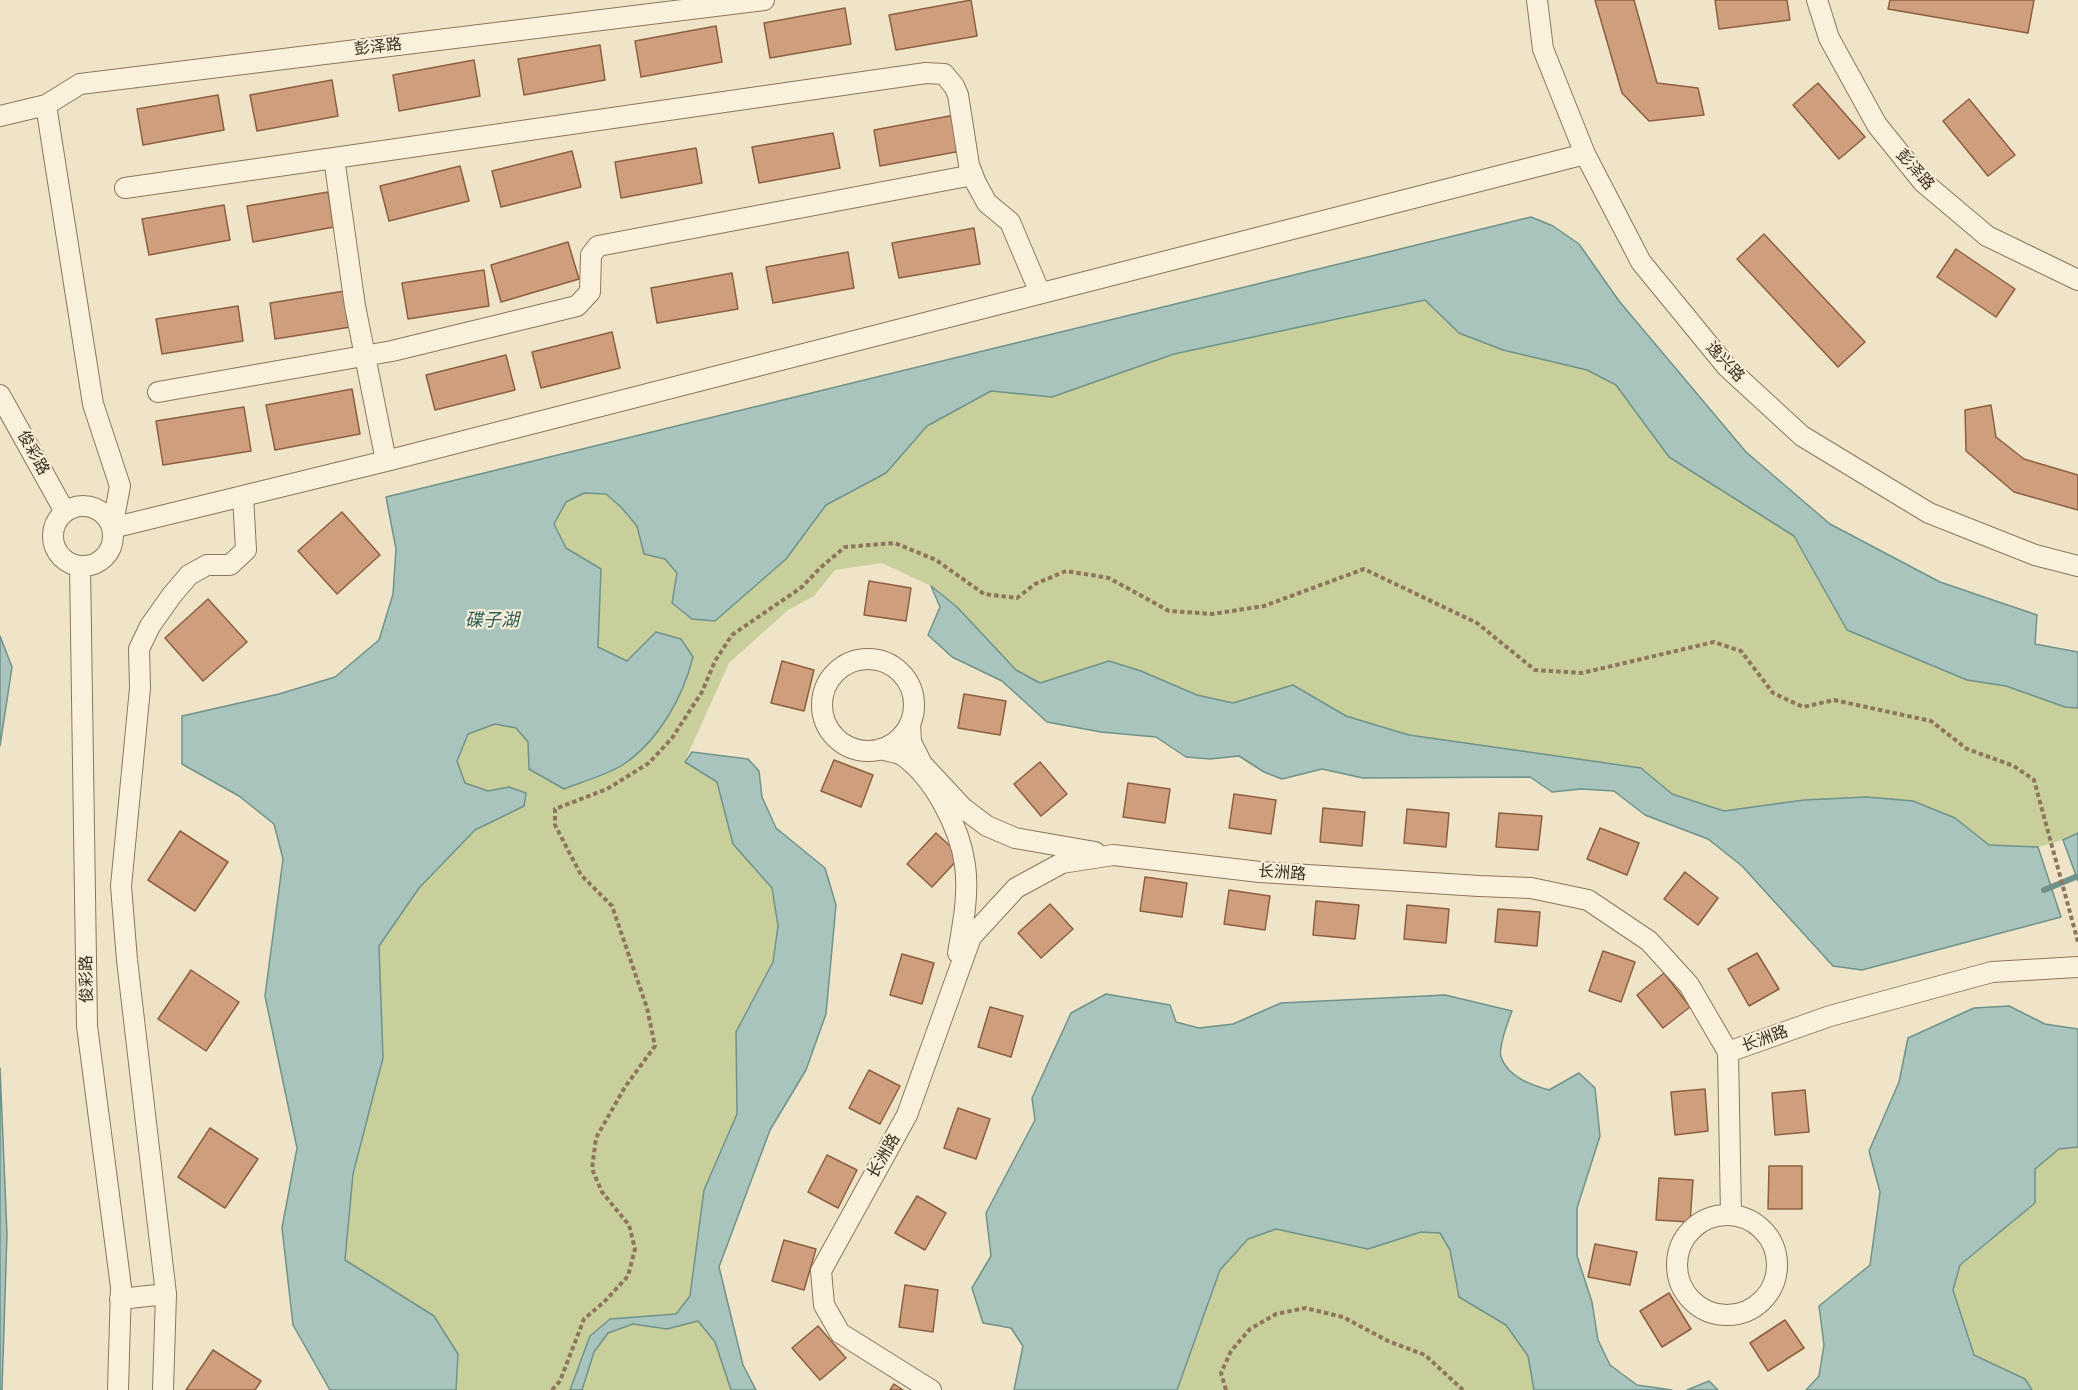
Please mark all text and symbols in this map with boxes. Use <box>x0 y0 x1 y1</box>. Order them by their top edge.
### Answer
street label: 彭泽路 <box>353 35 403 59</box>
street label: 彭泽路 <box>1892 146 1938 194</box>
street label: 逸兴路 <box>1702 338 1748 386</box>
street label: 俊彩路 <box>13 427 53 479</box>
water label: 碟子湖 <box>465 610 519 632</box>
street label: 长洲路 <box>1257 862 1307 884</box>
street label: 俊彩路 <box>77 955 97 1003</box>
street label: 长洲路 <box>1739 1022 1791 1056</box>
street label: 长洲路 <box>864 1130 904 1182</box>

